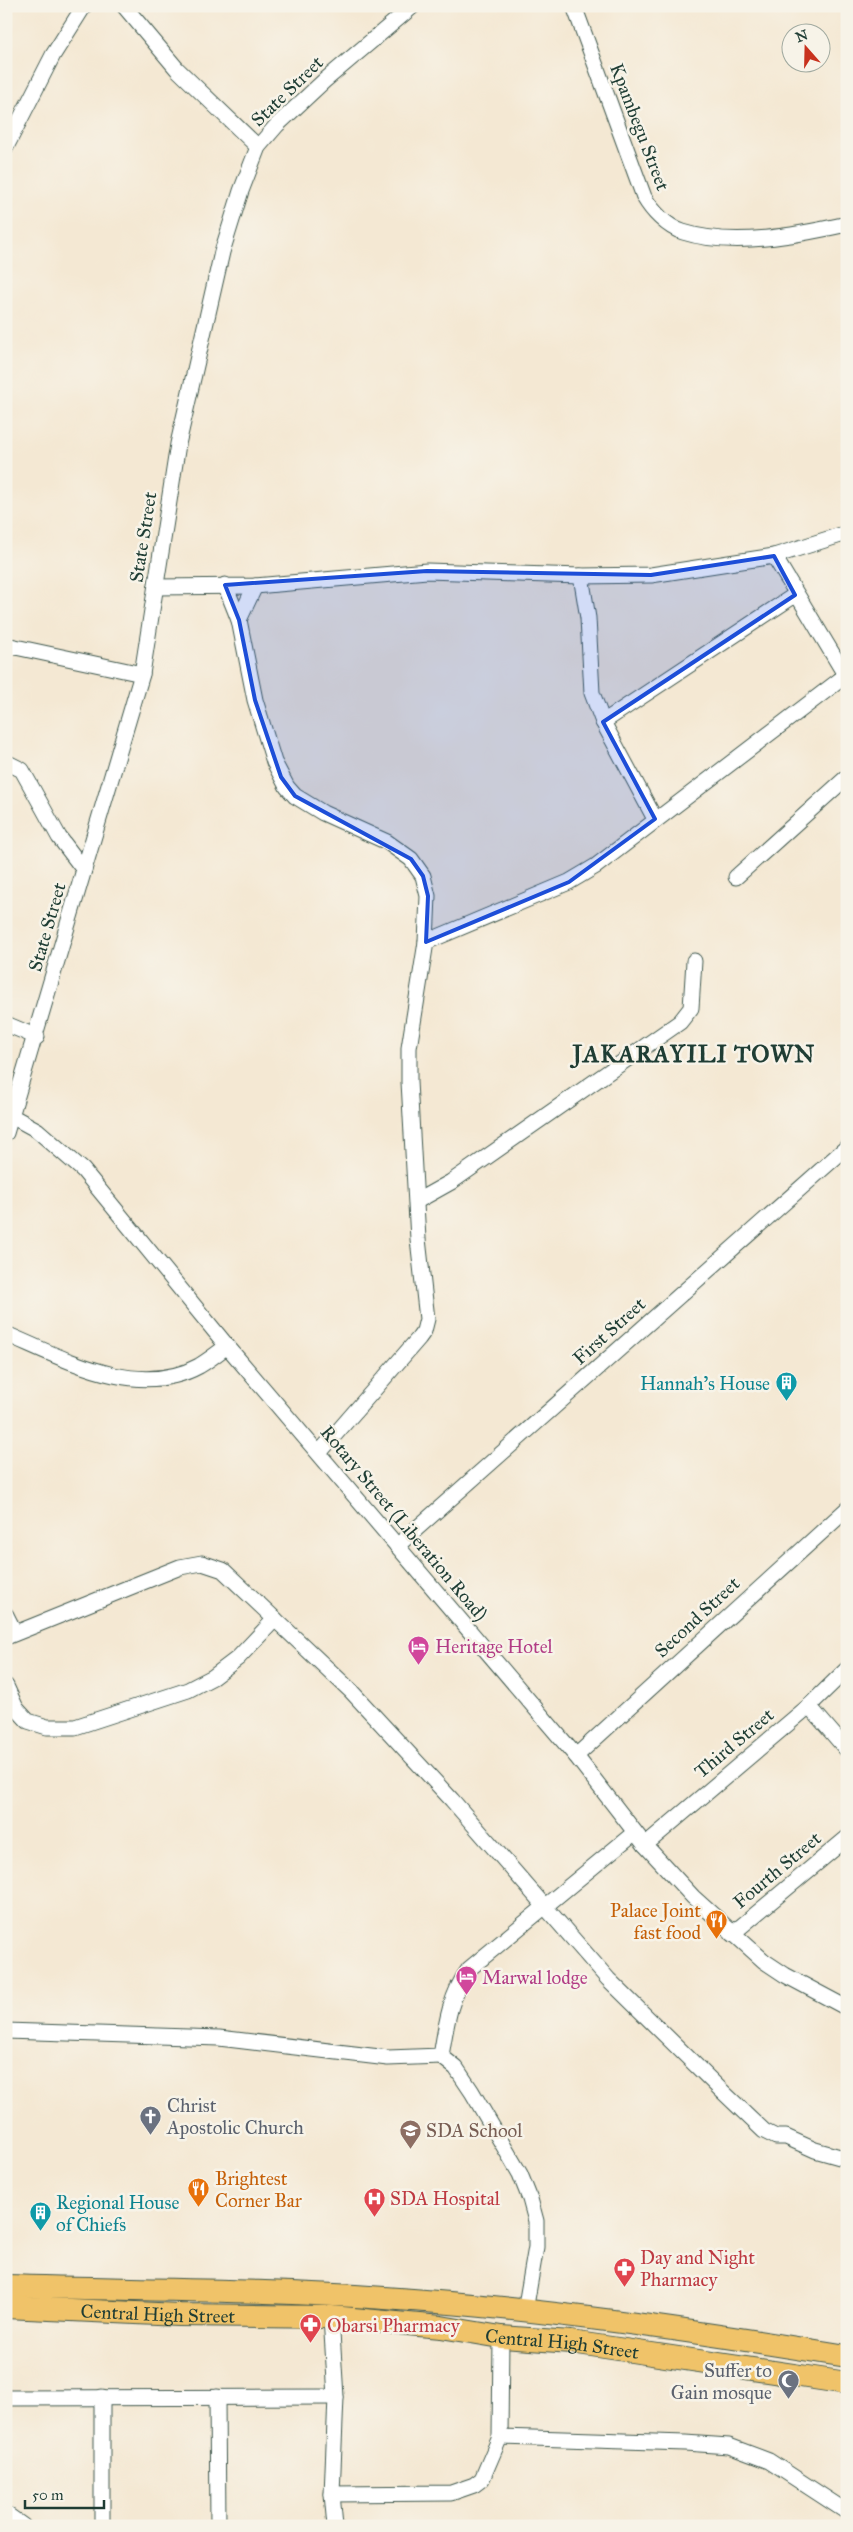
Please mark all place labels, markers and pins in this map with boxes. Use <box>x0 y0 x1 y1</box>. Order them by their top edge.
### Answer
building icon: Hannah's House <box>774 1371 798 1402</box>
place label: Hannah's House <box>640 1372 770 1395</box>
hotel icon: Heritage Hotel <box>407 1634 431 1665</box>
place label: Heritage Hotel <box>435 1635 554 1659</box>
place label: Palace Joint fast food <box>610 1899 701 1944</box>
restaurant icon: Palace Joint fast food <box>705 1909 729 1940</box>
hotel icon: Marwal lodge <box>454 1965 478 1996</box>
place label: Marwal lodge <box>482 1966 588 1990</box>
place label: Christ Apostolic Church <box>166 2094 304 2139</box>
church icon: Christ Apostolic Church <box>139 2104 163 2135</box>
school or university icon: SDA School <box>398 2118 422 2149</box>
place label: SDA School <box>426 2119 523 2142</box>
place label: Brightest Corner Bar <box>215 2167 303 2212</box>
restaurant icon: Brightest Corner Bar <box>187 2177 211 2208</box>
hospital icon: SDA Hospital <box>362 2186 386 2217</box>
place label: SDA Hospital <box>390 2187 501 2210</box>
place label: Regional House of Chiefs <box>56 2191 179 2236</box>
building icon: Regional House of Chiefs <box>28 2201 52 2232</box>
place label: Day and Night Pharmacy <box>640 2246 755 2291</box>
pharmacy icon: Day and Night Pharmacy <box>612 2256 636 2287</box>
pharmacy icon: Obarsi Pharmacy <box>299 2313 323 2344</box>
place label: Obarsi Pharmacy <box>327 2314 461 2337</box>
place label: Suffer to Gain mosque <box>671 2359 772 2405</box>
mosque icon: Suffer to Gain mosque <box>776 2369 800 2400</box>

